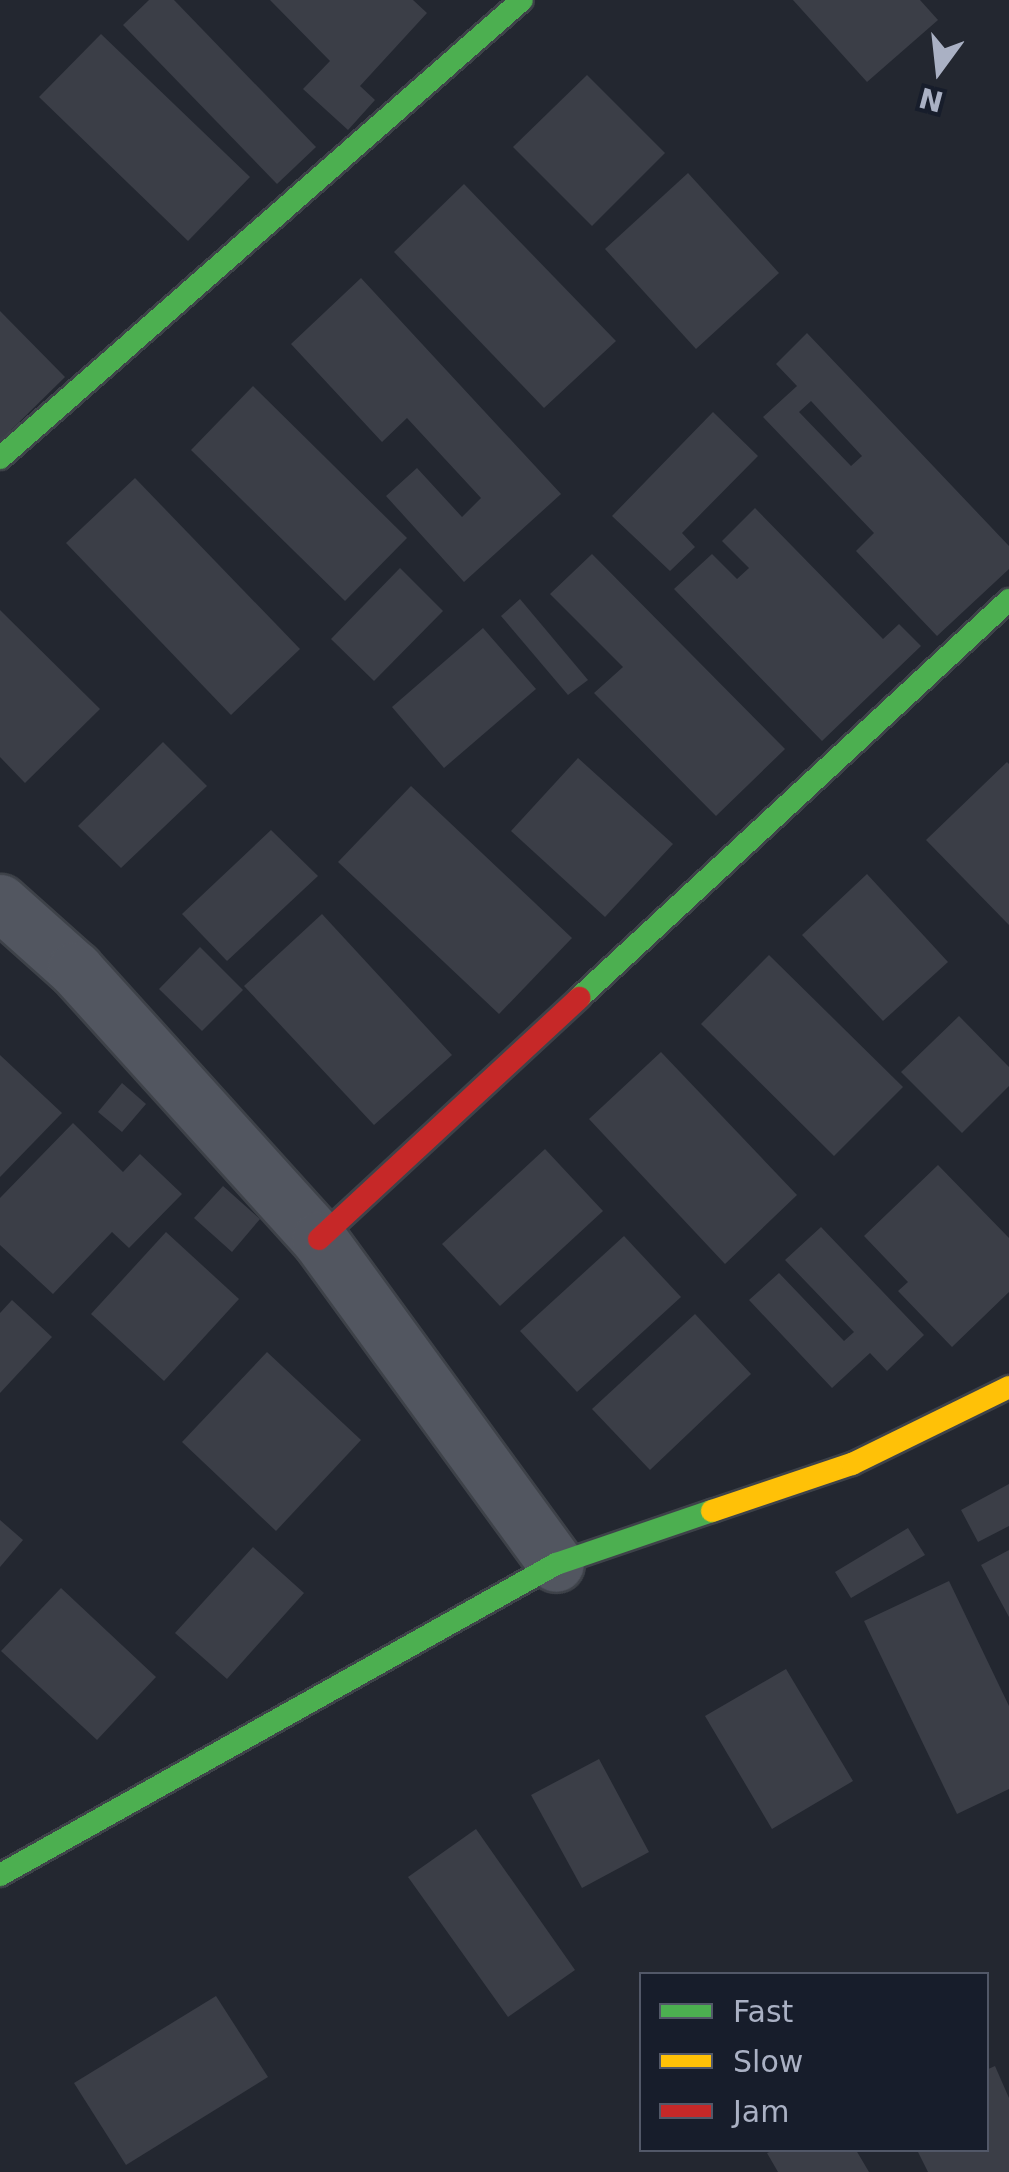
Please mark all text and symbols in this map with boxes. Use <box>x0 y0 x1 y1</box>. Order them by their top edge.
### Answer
north arrow <box>889 20 989 120</box>
text: N <box>916 80 947 118</box>
legend <box>639 1972 989 2152</box>
text: Fast <box>733 1994 793 2029</box>
text: Slow <box>733 2044 803 2079</box>
text: Jam <box>733 2094 789 2129</box>

